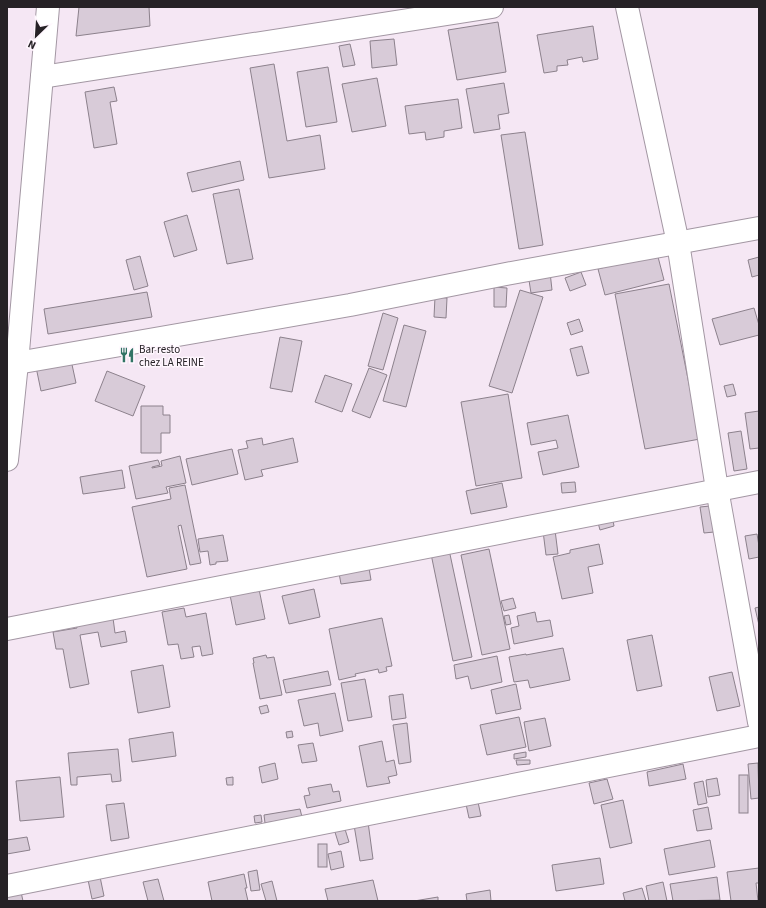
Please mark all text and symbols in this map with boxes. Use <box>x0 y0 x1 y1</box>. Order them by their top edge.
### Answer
north arrow <box>16 16 56 56</box>
text: N <box>25 36 38 53</box>
place label: Bar resto chez LA REINE <box>139 342 204 370</box>
restaurant icon: Bar resto chez LA REINE <box>118 346 136 364</box>

